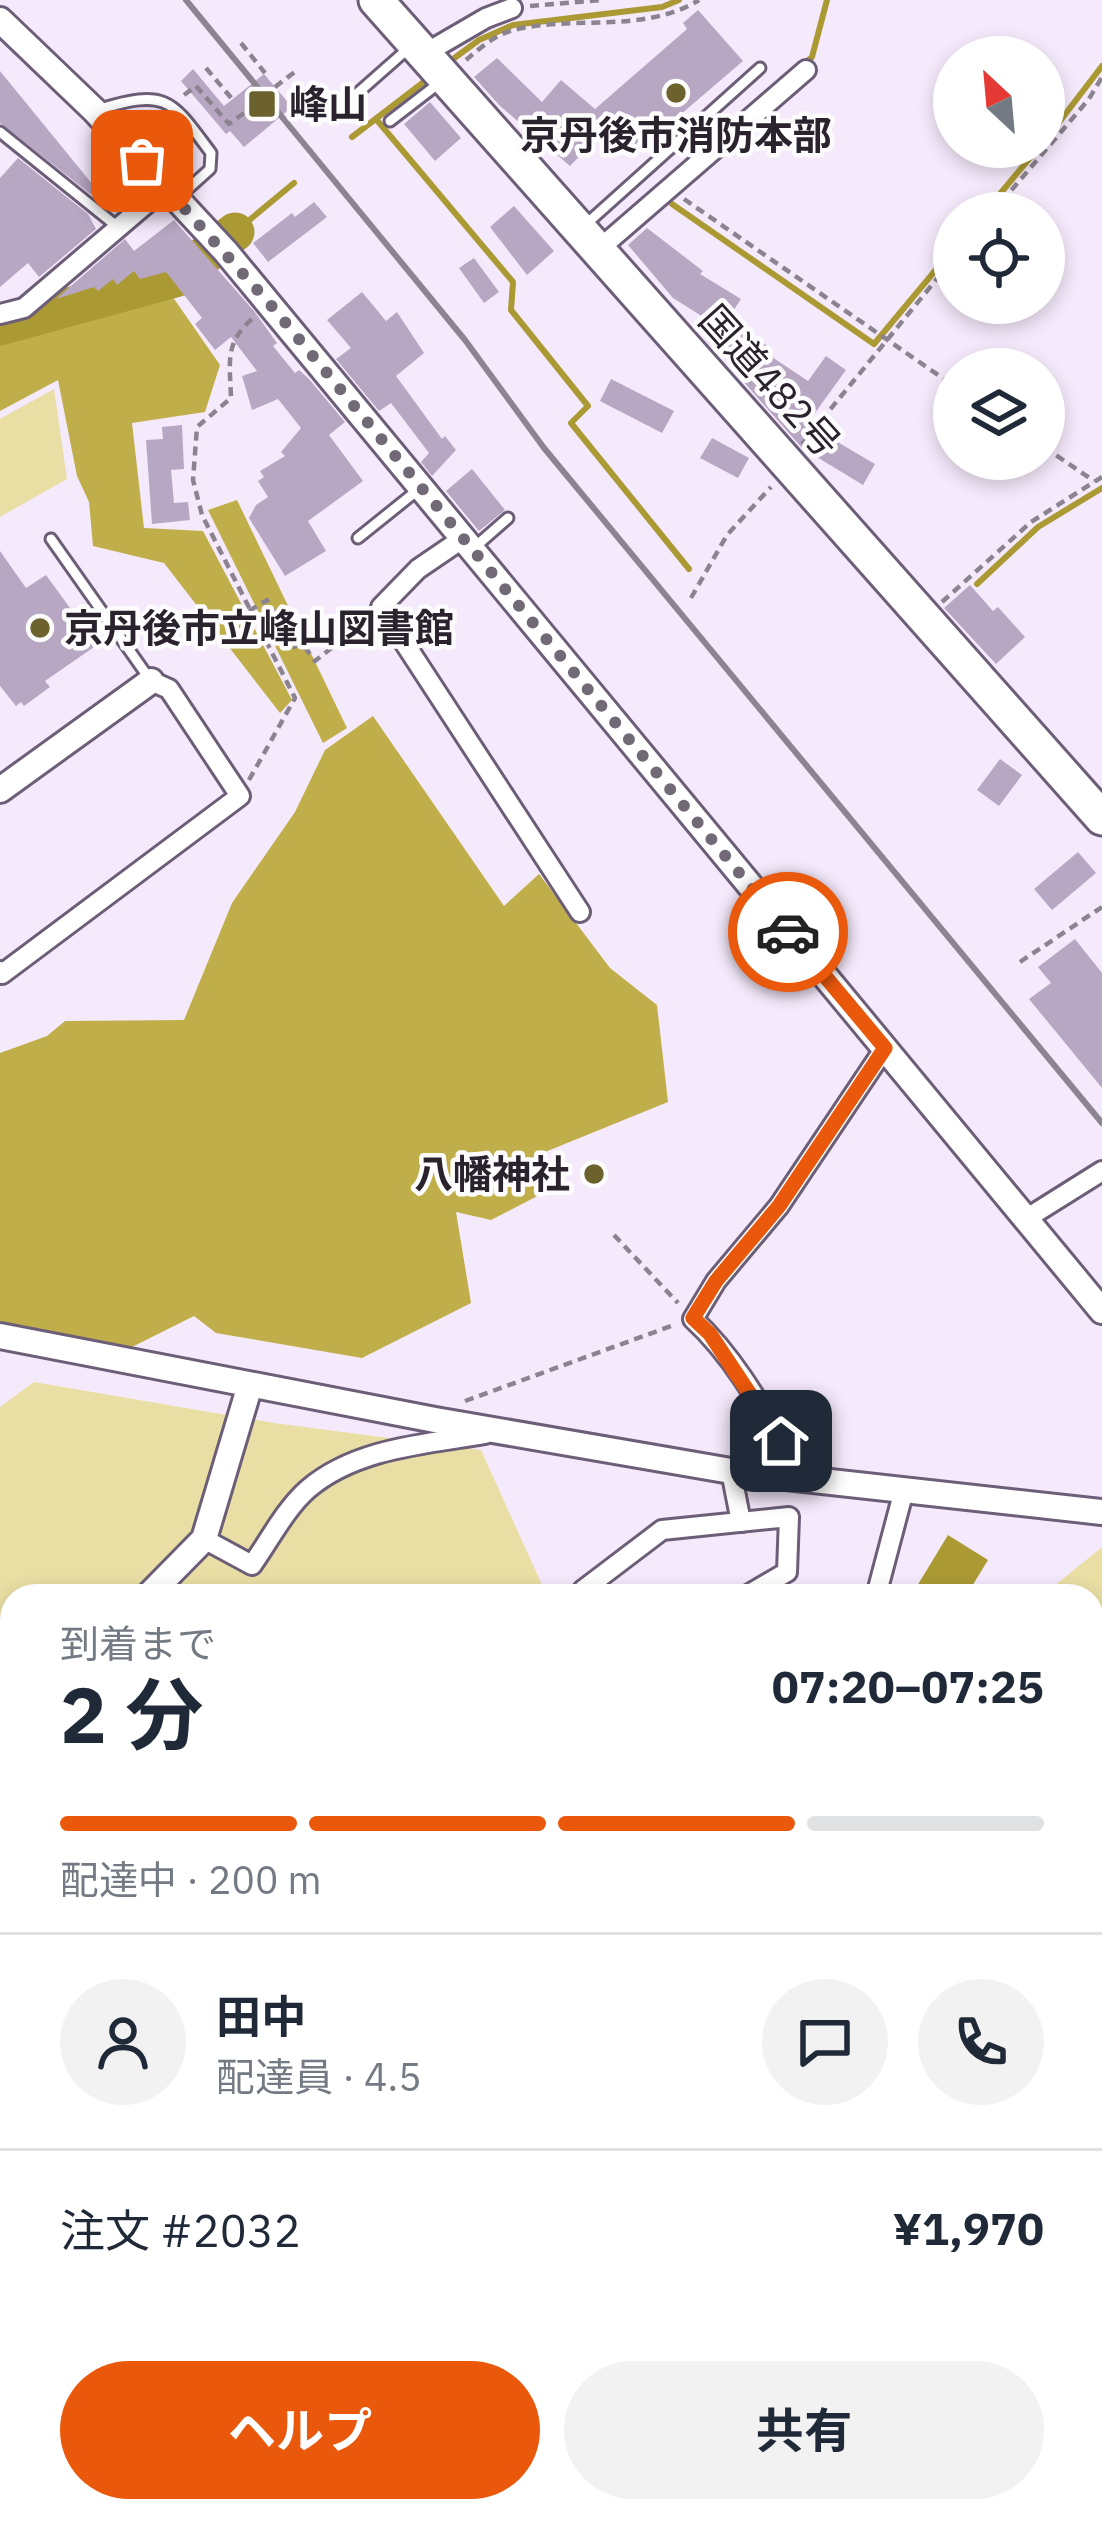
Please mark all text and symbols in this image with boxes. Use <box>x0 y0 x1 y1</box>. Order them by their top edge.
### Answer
north arrow <box>933 36 1065 168</box>
map controls <box>933 36 1065 480</box>
place label: 峰山 <box>289 78 367 129</box>
marker: 京丹後市消防本部 <box>663 80 689 106</box>
marker: 峰山 <box>246 88 278 120</box>
place label: 京丹後市消防本部 <box>520 109 832 160</box>
pin <box>91 110 193 212</box>
icon: bag <box>109 128 175 194</box>
button: locate <box>933 192 1065 324</box>
street label: 国道482号 <box>689 294 852 467</box>
button: layers <box>933 348 1065 480</box>
place label: 京丹後市立峰山図書館 <box>64 602 454 653</box>
marker: 京丹後市立峰山図書館 <box>27 615 53 641</box>
courier <box>728 872 848 992</box>
icon: car <box>755 899 821 965</box>
place label: 八幡神社 <box>414 1148 570 1199</box>
marker: 八幡神社 <box>581 1161 607 1187</box>
pin <box>730 1390 832 1492</box>
icon: home <box>748 1408 814 1474</box>
text: 到着まで <box>60 1618 216 1669</box>
text: 07:20–07:25 <box>772 1657 1044 1715</box>
text: 2 分 <box>60 1663 203 1764</box>
text: 配達中 · 200 m <box>60 1854 322 1905</box>
button: person <box>60 1979 186 2105</box>
button: chat <box>762 1979 888 2105</box>
button: phone <box>918 1979 1044 2105</box>
text: 田中 <box>216 1987 306 2045</box>
text: 配達員 · 4.5 <box>216 2051 422 2102</box>
text: ¥1,970 <box>893 2199 1044 2257</box>
text: 注文 #2032 <box>60 2201 301 2259</box>
button: ヘルプ <box>60 2361 540 2499</box>
button: 共有 <box>564 2361 1044 2499</box>

